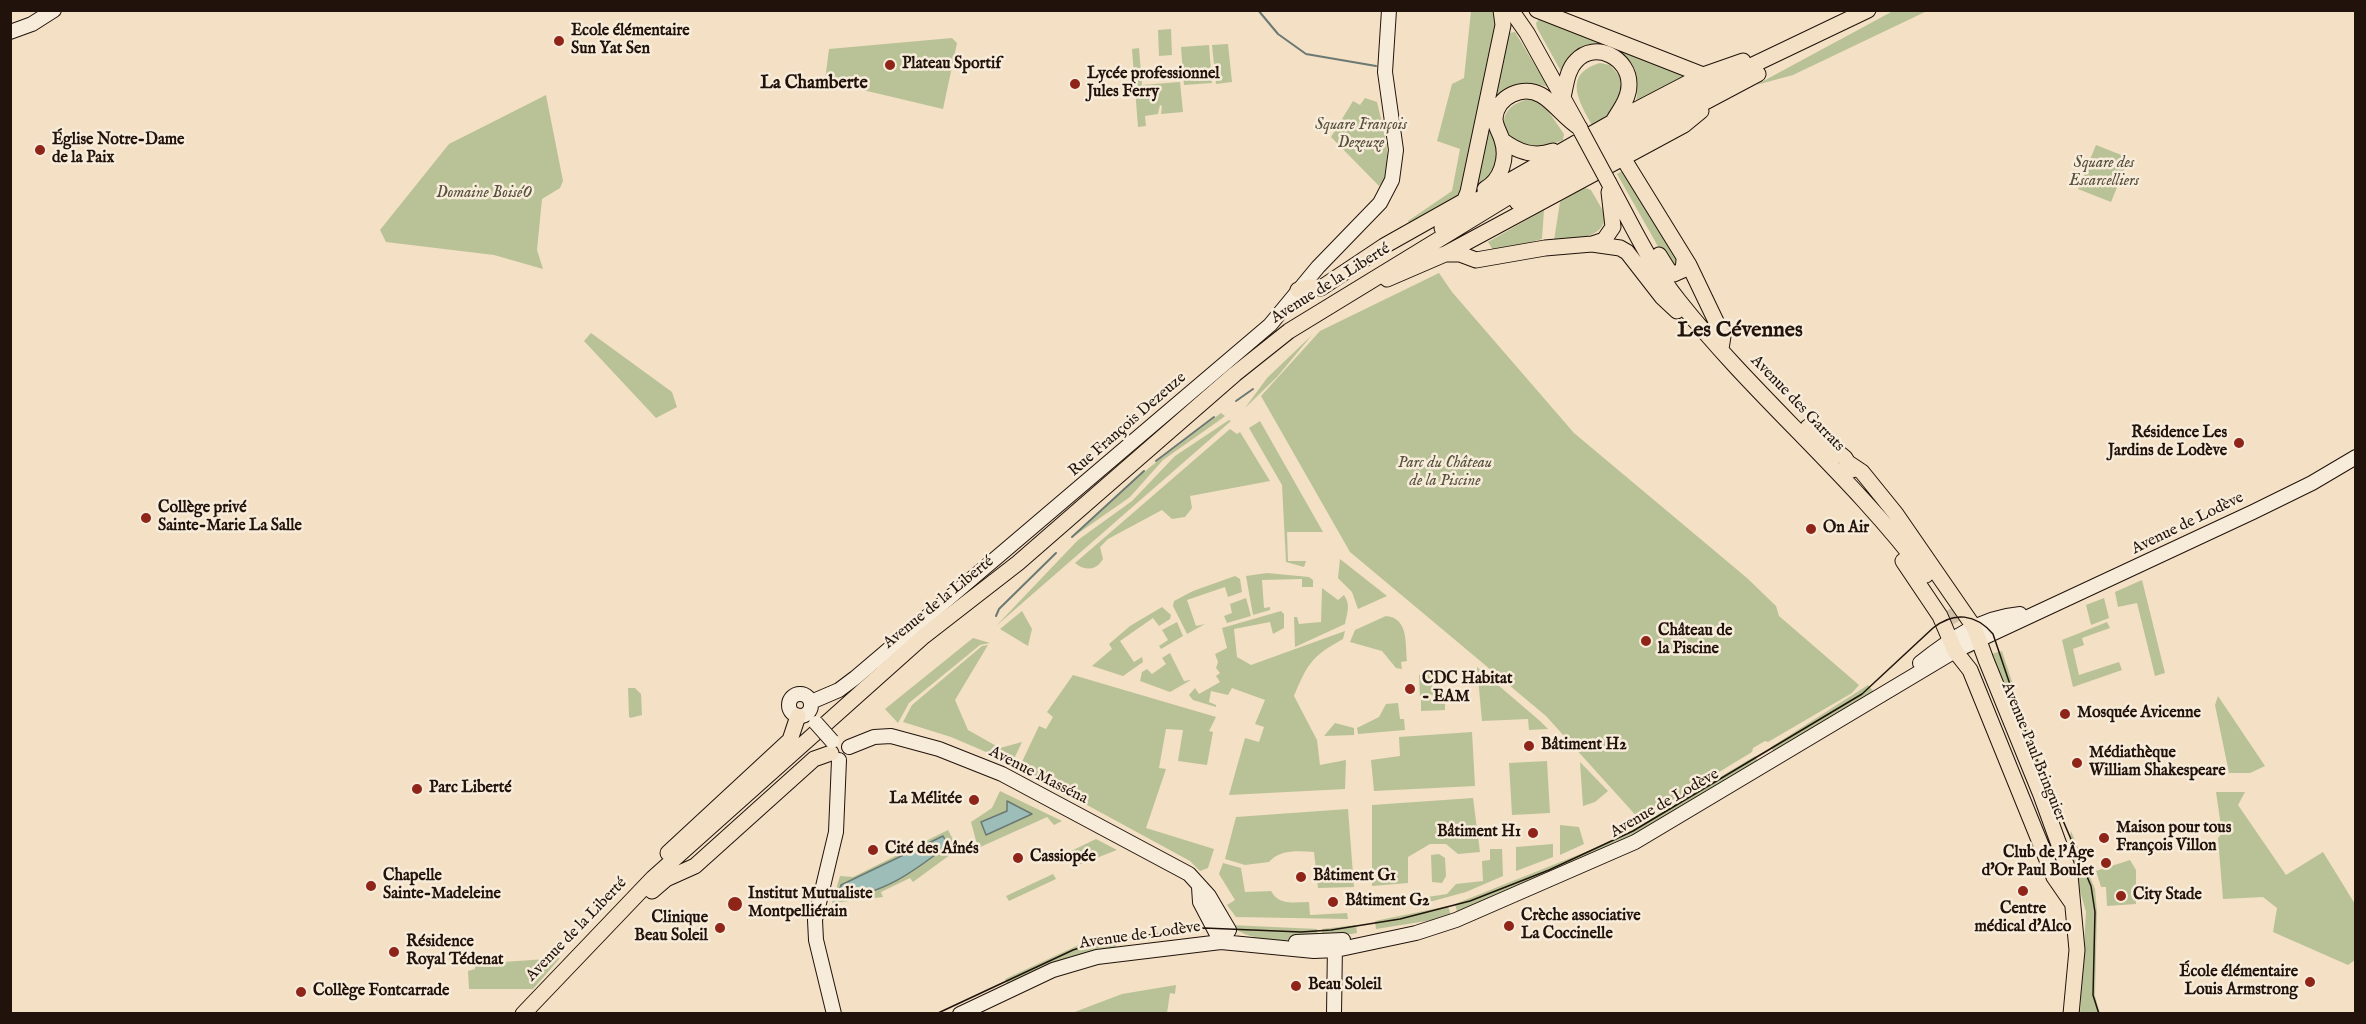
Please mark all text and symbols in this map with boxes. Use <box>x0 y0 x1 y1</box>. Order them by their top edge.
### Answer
place label: Ecole élémentaire Sun Yat Sen <box>571 22 690 60</box>
marker: Ecole élémentaire Sun Yat Sen <box>552 34 566 48</box>
place label: Plateau Sportif <box>902 55 1001 75</box>
marker: Plateau Sportif <box>883 58 897 72</box>
place label: Lycée professionnel Jules Ferry <box>1087 65 1220 103</box>
district label: La Chamberte <box>760 73 868 95</box>
marker: Lycée professionnel Jules Ferry <box>1068 77 1082 91</box>
park label: Square François Dezeuze <box>1315 116 1407 154</box>
place label: Église Notre-Dame de la Paix <box>52 131 184 169</box>
marker: Église Notre-Dame de la Paix <box>33 143 47 157</box>
park label: Square des Escarcelliers <box>2069 154 2139 192</box>
park label: Domaine BoiséO <box>436 184 532 204</box>
street label: Avenue de la Liberté <box>1268 240 1394 328</box>
district label: Les Cévennes <box>1677 318 1803 344</box>
street label: Avenue des Garrats <box>1746 352 1848 456</box>
street label: Rue François Dezeuze <box>1065 369 1191 481</box>
place label: Résidence Les Jardins de Lodève <box>2108 424 2227 462</box>
marker: Résidence Les Jardins de Lodève <box>2232 436 2246 450</box>
park label: Parc du Château de la Piscine <box>1398 454 1492 492</box>
street label: Avenue de Lodève <box>2129 489 2247 559</box>
place label: Collège privé Sainte-Marie La Salle <box>158 499 302 537</box>
marker: Collège privé Sainte-Marie La Salle <box>139 511 153 525</box>
place label: On Air <box>1823 519 1869 539</box>
marker: On Air <box>1804 522 1818 536</box>
street label: Avenue de la Liberté <box>880 553 998 653</box>
place label: Château de la Piscine <box>1658 622 1732 660</box>
marker: Château de la Piscine <box>1639 634 1653 648</box>
place label: CDC Habitat - EAM <box>1422 670 1512 708</box>
street label: Avenue Paul Bringuier <box>1996 680 2070 824</box>
marker: CDC Habitat - EAM <box>1403 682 1417 696</box>
place label: Mosquée Avicenne <box>2077 704 2201 724</box>
marker: Mosquée Avicenne <box>2058 707 2072 721</box>
place label: Bâtiment H2 <box>1541 736 1627 756</box>
marker: Bâtiment H2 <box>1522 739 1536 753</box>
street label: Avenue Masséna <box>985 743 1091 809</box>
place label: Médiathèque William Shakespeare <box>2089 744 2226 782</box>
marker: Médiathèque William Shakespeare <box>2070 756 2084 770</box>
street label: Avenue de Lodève <box>1607 765 1723 843</box>
place label: Parc Liberté <box>429 779 512 799</box>
marker: Parc Liberté <box>410 782 424 796</box>
place label: La Mélitée <box>889 790 962 810</box>
marker: La Mélitée <box>967 793 981 807</box>
place label: Maison pour tous François Villon <box>2116 819 2231 857</box>
place label: Bâtiment H1 <box>1437 823 1521 843</box>
marker: Bâtiment H1 <box>1526 826 1540 840</box>
marker: Maison pour tous François Villon <box>2097 831 2111 845</box>
place label: Cité des Aînés <box>885 840 979 860</box>
marker: Cité des Aînés <box>866 843 880 857</box>
place label: Club de l'Âge d'Or Paul Boulet <box>1982 844 2094 882</box>
place label: Cassiopée <box>1030 848 1096 868</box>
marker: Cassiopée <box>1011 851 1025 865</box>
marker: Club de l'Âge d'Or Paul Boulet <box>2099 856 2113 870</box>
place label: Chapelle Sainte-Madeleine <box>383 867 501 905</box>
place label: Bâtiment G1 <box>1313 867 1396 887</box>
marker: Bâtiment G1 <box>1294 870 1308 884</box>
street label: Avenue de la Liberté <box>523 874 631 986</box>
marker: Chapelle Sainte-Madeleine <box>364 879 378 893</box>
marker: Centre médical d'Alco <box>2016 884 2030 898</box>
place label: Institut Mutualiste Montpelliérain <box>748 885 873 923</box>
place label: City Stade <box>2133 886 2202 906</box>
marker: City Stade <box>2114 889 2128 903</box>
place label: Bâtiment G2 <box>1345 892 1430 912</box>
marker: Institut Mutualiste Montpelliérain <box>726 895 744 913</box>
marker: Bâtiment G2 <box>1326 895 1340 909</box>
place label: Centre médical d'Alco <box>1975 900 2071 938</box>
place label: Crèche associative La Coccinelle <box>1521 907 1641 945</box>
place label: Clinique Beau Soleil <box>634 909 708 947</box>
street label: Avenue de Lodève <box>1078 918 1202 954</box>
marker: Crèche associative La Coccinelle <box>1502 919 1516 933</box>
marker: Clinique Beau Soleil <box>713 921 727 935</box>
place label: Résidence Royal Tédenat <box>406 933 504 971</box>
marker: Résidence Royal Tédenat <box>387 945 401 959</box>
place label: École élémentaire Louis Armstrong <box>2179 963 2298 1001</box>
marker: École élémentaire Louis Armstrong <box>2303 975 2317 989</box>
place label: Beau Soleil <box>1308 976 1382 996</box>
marker: Beau Soleil <box>1289 979 1303 993</box>
place label: Collège Fontcarrade <box>313 982 449 1002</box>
marker: Collège Fontcarrade <box>294 985 308 999</box>

